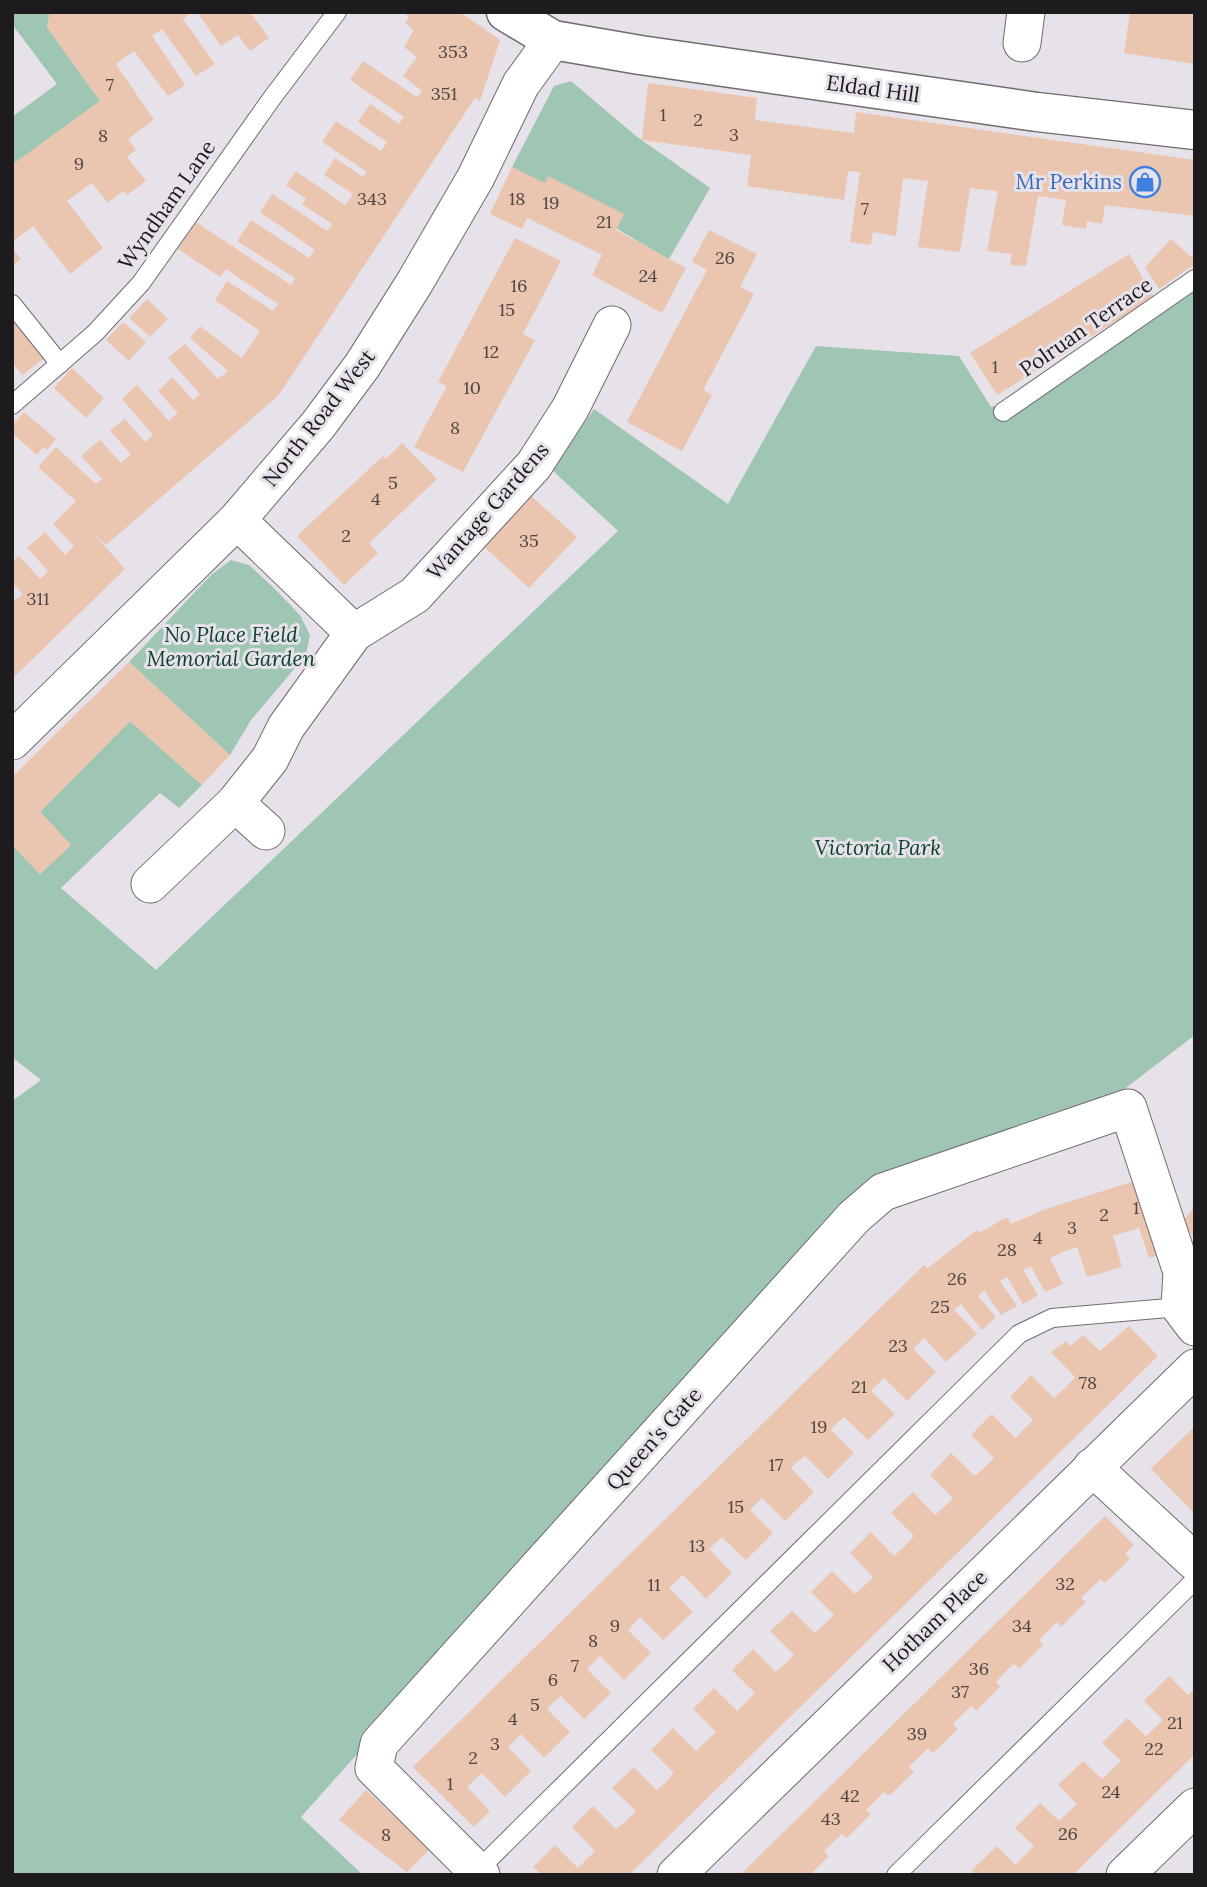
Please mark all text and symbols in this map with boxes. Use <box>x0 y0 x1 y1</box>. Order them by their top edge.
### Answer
house number: 353 <box>438 40 468 63</box>
street label: Eldad Hill <box>825 69 921 108</box>
house number: 7 <box>106 73 114 96</box>
house number: 351 <box>431 82 457 105</box>
house number: 1 <box>660 103 666 126</box>
house number: 2 <box>693 108 703 131</box>
house number: 3 <box>729 123 739 146</box>
house number: 8 <box>98 124 108 147</box>
street label: Wyndham Lane <box>112 135 221 275</box>
house number: 9 <box>74 152 84 175</box>
shop icon: Mr Perkins <box>1128 165 1162 199</box>
place label: Mr Perkins <box>1016 168 1122 195</box>
house number: 343 <box>357 187 387 210</box>
house number: 18 <box>509 187 525 210</box>
house number: 19 <box>543 191 559 214</box>
house number: 7 <box>861 197 869 220</box>
house number: 21 <box>596 210 612 233</box>
house number: 26 <box>715 246 735 269</box>
house number: 24 <box>638 264 658 287</box>
street label: Polruan Terrace <box>1014 271 1158 382</box>
house number: 16 <box>511 274 527 297</box>
house number: 15 <box>499 298 515 321</box>
house number: 12 <box>483 340 499 363</box>
street label: North Road West <box>257 343 381 492</box>
house number: 1 <box>992 355 998 378</box>
house number: 10 <box>463 376 481 399</box>
house number: 8 <box>450 416 460 439</box>
street label: Wantage Gardens <box>421 437 555 585</box>
house number: 5 <box>388 471 398 494</box>
house number: 4 <box>371 487 381 510</box>
house number: 2 <box>341 524 351 547</box>
house number: 35 <box>519 529 539 552</box>
house number: 311 <box>26 587 50 610</box>
park label: No Place Field Memorial Garden <box>147 621 315 672</box>
park label: Victoria Park <box>815 834 941 861</box>
house number: 1 <box>1133 1196 1139 1219</box>
house number: 2 <box>1099 1203 1109 1226</box>
house number: 3 <box>1067 1216 1077 1239</box>
house number: 4 <box>1033 1226 1043 1249</box>
house number: 28 <box>997 1238 1017 1261</box>
house number: 26 <box>947 1267 967 1290</box>
house number: 25 <box>930 1295 950 1318</box>
house number: 23 <box>888 1334 908 1357</box>
house number: 78 <box>1079 1371 1097 1394</box>
house number: 21 <box>851 1375 867 1398</box>
street label: Queen's Gate <box>600 1381 707 1496</box>
house number: 19 <box>811 1415 827 1438</box>
house number: 17 <box>769 1453 783 1476</box>
house number: 15 <box>728 1495 744 1518</box>
house number: 13 <box>689 1534 705 1557</box>
street label: Hotham Place <box>876 1564 993 1677</box>
house number: 32 <box>1055 1572 1075 1595</box>
house number: 11 <box>647 1573 661 1596</box>
house number: 9 <box>610 1614 620 1637</box>
house number: 34 <box>1012 1614 1032 1637</box>
house number: 8 <box>588 1629 598 1652</box>
house number: 7 <box>571 1654 579 1677</box>
house number: 36 <box>969 1657 989 1680</box>
house number: 6 <box>548 1668 558 1691</box>
house number: 37 <box>951 1680 969 1703</box>
house number: 5 <box>530 1693 540 1716</box>
house number: 4 <box>508 1707 518 1730</box>
house number: 21 <box>1167 1711 1183 1734</box>
house number: 39 <box>907 1722 927 1745</box>
house number: 3 <box>490 1732 500 1755</box>
house number: 22 <box>1144 1737 1164 1760</box>
house number: 2 <box>468 1746 478 1769</box>
house number: 1 <box>447 1772 453 1795</box>
house number: 24 <box>1101 1780 1121 1803</box>
house number: 42 <box>840 1784 860 1807</box>
house number: 43 <box>821 1807 841 1830</box>
house number: 26 <box>1058 1822 1078 1845</box>
house number: 8 <box>381 1823 391 1846</box>

